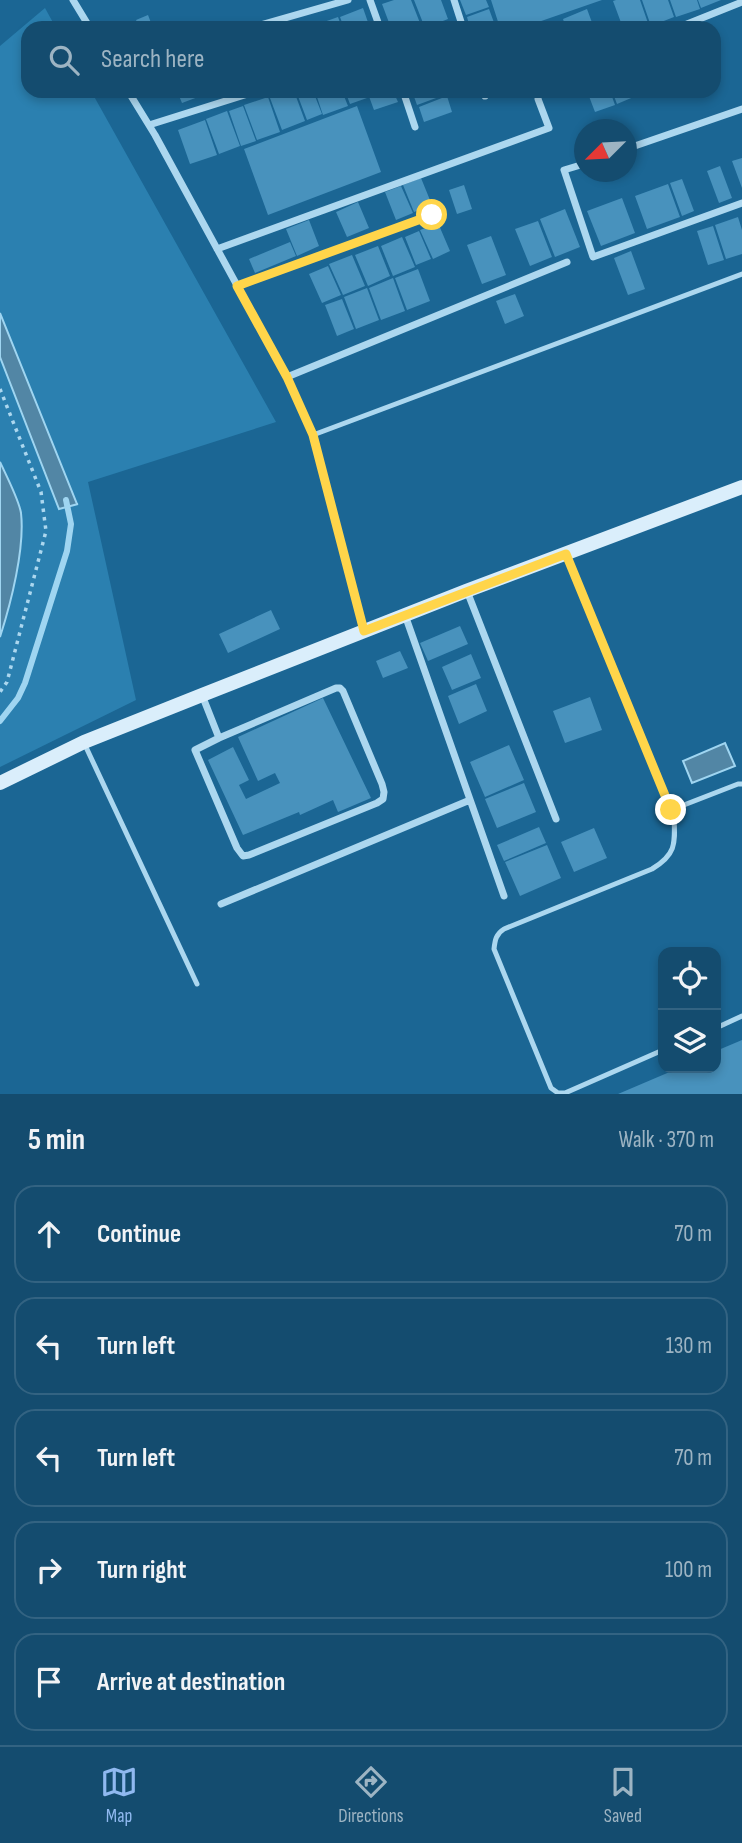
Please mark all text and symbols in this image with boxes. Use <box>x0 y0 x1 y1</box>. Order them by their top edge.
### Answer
search box <box>21 21 721 98</box>
icon: search <box>45 41 83 79</box>
text: Search here <box>101 44 204 75</box>
north arrow <box>574 119 637 182</box>
route start <box>416 199 447 230</box>
route end <box>655 794 686 825</box>
map controls <box>658 947 721 1073</box>
button: locate <box>658 947 721 1010</box>
button: layers <box>658 1010 721 1073</box>
text: 5 min <box>28 1122 85 1158</box>
text: Walk · 370 m <box>618 1126 714 1154</box>
icon: ahead <box>30 1215 68 1253</box>
text: Continue <box>97 1219 181 1250</box>
text: 70 m <box>674 1220 712 1248</box>
icon: left <box>30 1327 68 1365</box>
text: Turn left <box>97 1331 175 1362</box>
text: 130 m <box>666 1332 712 1360</box>
icon: left <box>30 1439 68 1477</box>
text: Turn left <box>97 1443 175 1474</box>
text: 70 m <box>674 1444 712 1472</box>
icon: right <box>30 1551 68 1589</box>
text: Turn right <box>97 1555 186 1586</box>
text: 100 m <box>665 1556 712 1584</box>
icon: arrive <box>30 1663 68 1701</box>
text: Arrive at destination <box>97 1667 285 1698</box>
tab: Map <box>100 1763 138 1828</box>
tab: Directions <box>338 1763 404 1828</box>
tab: Saved <box>604 1763 642 1828</box>

